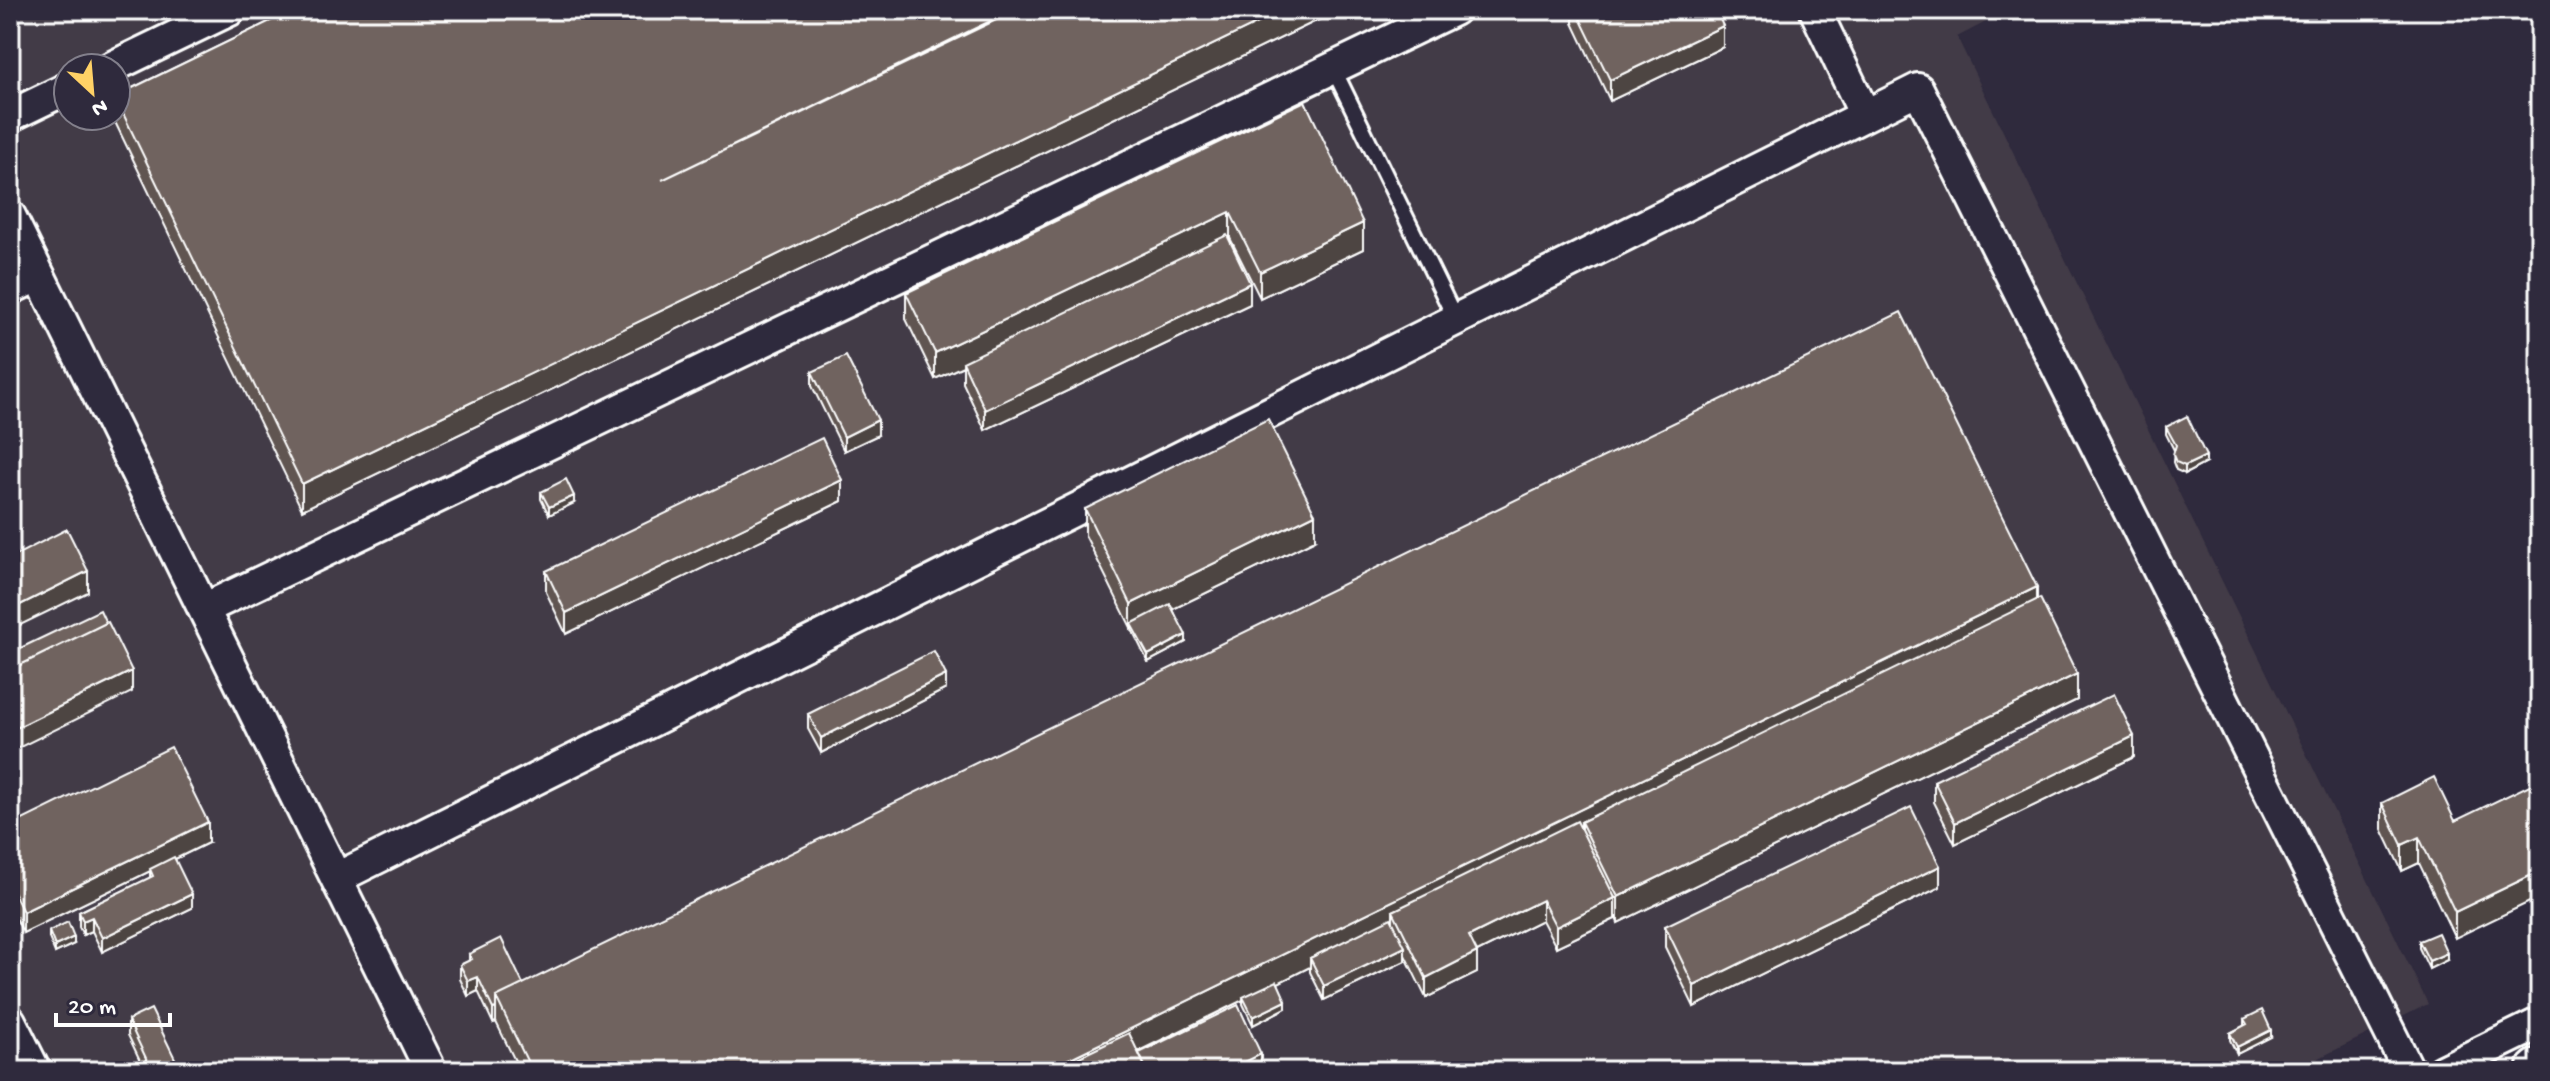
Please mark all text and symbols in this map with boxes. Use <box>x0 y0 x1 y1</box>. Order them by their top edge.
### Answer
north arrow <box>52 52 132 132</box>
text: N <box>87 92 111 121</box>
scale bar <box>56 977 170 1027</box>
text: 20 m <box>68 994 116 1023</box>

